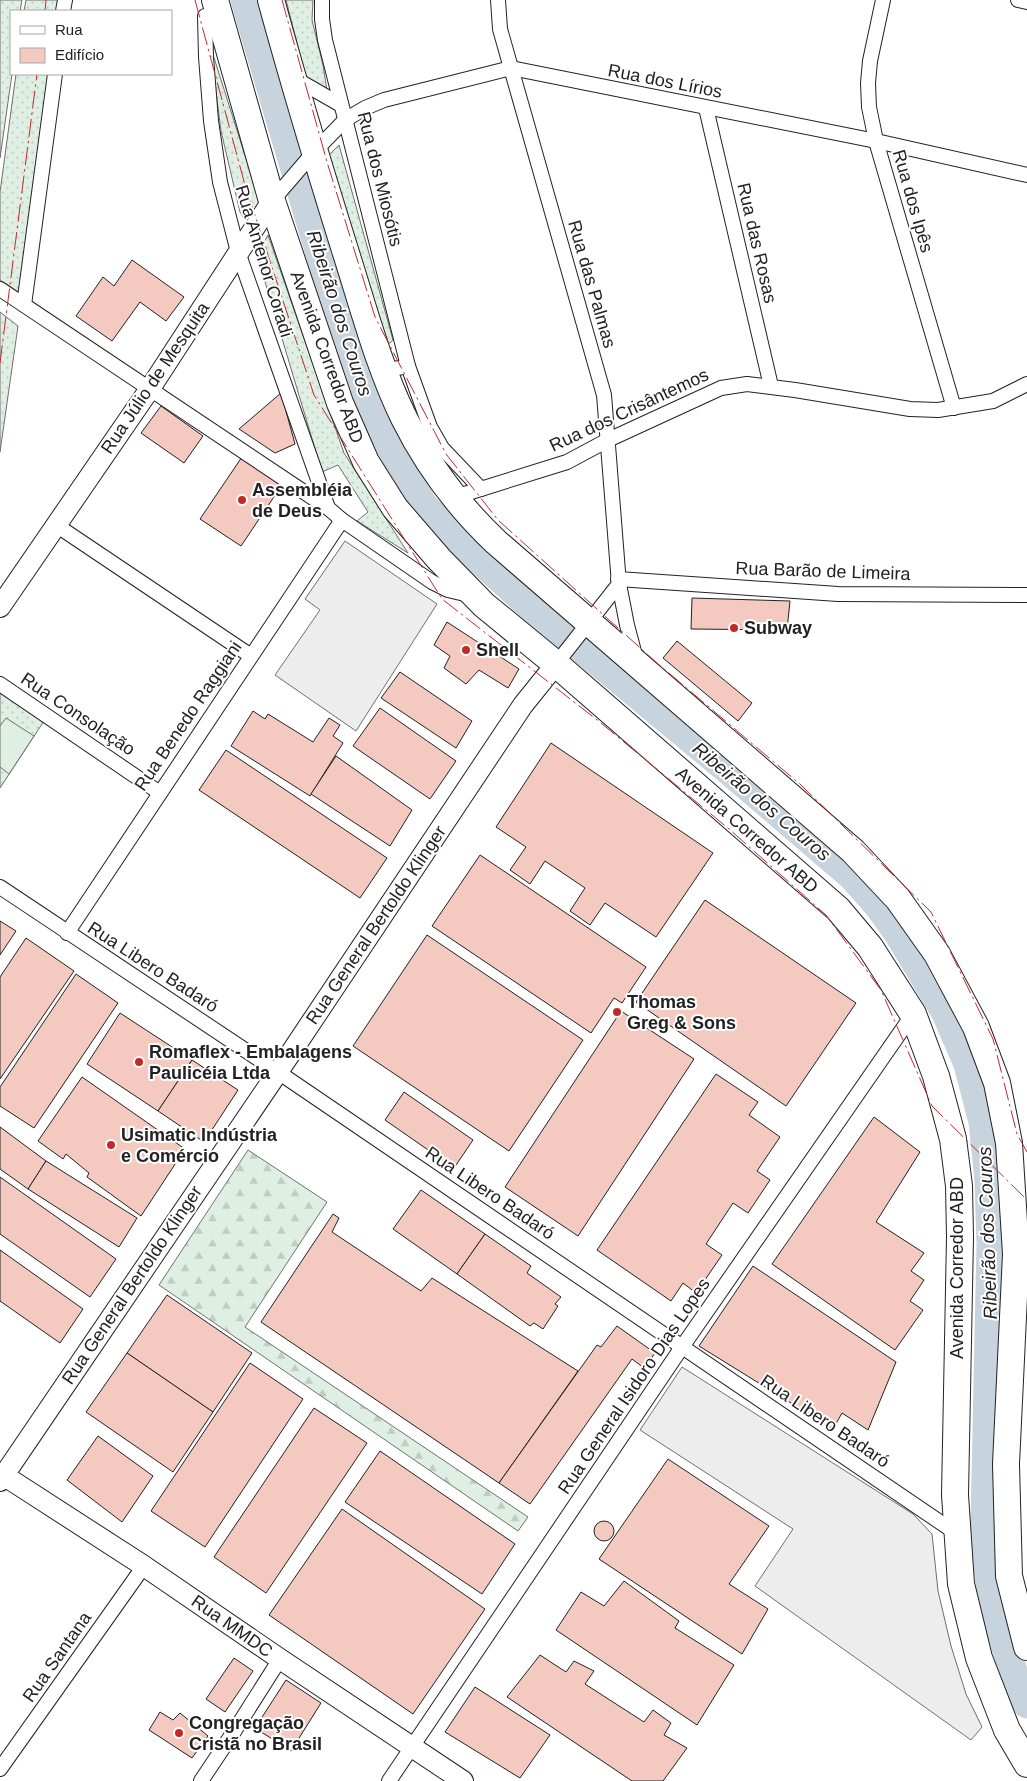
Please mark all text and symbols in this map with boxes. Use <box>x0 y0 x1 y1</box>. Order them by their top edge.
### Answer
legend <box>10 10 172 75</box>
text: Rua <box>55 21 83 38</box>
text: Edifício <box>55 46 104 63</box>
street label: Rua dos Lírios <box>606 60 724 102</box>
street label: Rua dos Miosótis <box>354 110 406 248</box>
street label: Rua dos Ipês <box>889 147 937 255</box>
street label: Rua das Rosas <box>733 181 781 305</box>
street label: Rua Antenor Coradi <box>231 182 297 340</box>
street label: Rua das Palmas <box>564 218 620 350</box>
water label: Ribeirão dos Couros <box>303 228 376 399</box>
street label: Avenida Corredor ABD <box>287 268 367 446</box>
street label: Rua Júlio de Mesquita <box>97 298 214 457</box>
street label: Rua dos Crisântemos <box>546 364 712 456</box>
place label: Assembléia de Deus <box>252 480 353 521</box>
marker: Assembléia de Deus <box>236 494 248 506</box>
street label: Rua Barão de Limeira <box>735 558 912 584</box>
place label: Subway <box>744 618 812 638</box>
marker: Subway <box>728 622 740 634</box>
street label: Rua Benedo Raggiani <box>130 637 246 795</box>
place label: Shell <box>476 640 519 660</box>
marker: Shell <box>460 644 472 656</box>
street label: Rua Consolação <box>17 668 139 760</box>
water label: Ribeirão dos Couros <box>689 738 835 865</box>
street label: Avenida Corredor ABD <box>672 763 822 897</box>
street label: Rua General Bertoldo Klinger <box>302 822 450 1028</box>
street label: Rua Libero Badaró <box>84 917 222 1017</box>
place label: Thomas Greg & Sons <box>627 992 736 1033</box>
marker: Thomas Greg & Sons <box>611 1006 623 1018</box>
place label: Romaflex - Embalagens Paulicéia Ltda <box>149 1042 352 1083</box>
marker: Romaflex - Embalagens Paulicéia Ltda <box>133 1056 145 1068</box>
place label: Usimatic Indústria e Comércio <box>121 1125 278 1166</box>
marker: Usimatic Indústria e Comércio <box>105 1139 117 1151</box>
street label: Rua Libero Badaró <box>422 1142 558 1244</box>
water label: Ribeirão dos Couros <box>974 1146 1001 1320</box>
street label: Avenida Corredor ABD <box>947 1177 967 1359</box>
street label: Rua General Bertoldo Klinger <box>58 1182 206 1388</box>
street label: Rua General Isidoro Dias Lopes <box>554 1274 714 1498</box>
street label: Rua Libero Badaró <box>757 1370 893 1472</box>
street label: Rua MMDC <box>188 1591 276 1661</box>
street label: Rua Santana <box>19 1607 96 1706</box>
place label: Congregação Cristã no Brasil <box>189 1713 322 1754</box>
marker: Congregação Cristã no Brasil <box>173 1727 185 1739</box>

